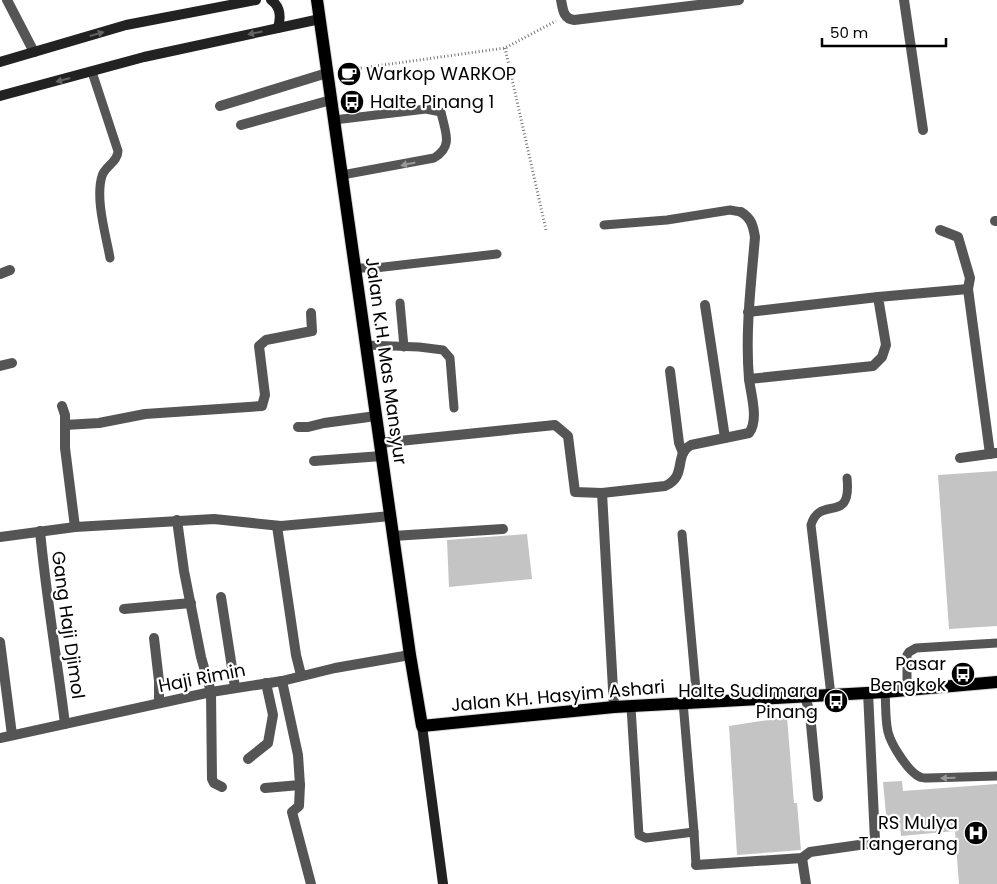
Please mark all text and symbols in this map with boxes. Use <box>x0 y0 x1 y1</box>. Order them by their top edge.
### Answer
scale bar <box>822 15 946 47</box>
text: 50 m <box>830 22 868 43</box>
one-way arrow <box>90 29 105 37</box>
one-way arrow <box>247 29 262 37</box>
cafe icon: Warkop WARKOP <box>336 61 362 87</box>
place label: Warkop WARKOP <box>366 61 516 86</box>
one-way arrow <box>56 76 71 84</box>
bus stop icon: Halte Pinang 1 <box>339 89 365 115</box>
place label: Halte Pinang 1 <box>370 89 494 114</box>
one-way arrow <box>400 160 416 168</box>
street label: Jalan K.H. Mas Mansyur <box>360 256 413 466</box>
street label: Gang Haji Djimol <box>46 549 91 700</box>
place label: Pasar Bengkok <box>870 651 947 697</box>
street label: Haji Rimin <box>156 657 248 698</box>
bus stop icon: Pasar Bengkok <box>950 661 976 687</box>
street label: Jalan KH. Hasyim Ashari <box>450 674 666 717</box>
place label: Halte Sudimara Pinang <box>678 678 818 724</box>
bus stop icon: Halte Sudimara Pinang <box>823 688 849 714</box>
one-way arrow <box>940 774 956 782</box>
place label: RS Mulya Tangerang <box>859 810 958 856</box>
hospital icon: RS Mulya Tangerang <box>963 820 989 846</box>

